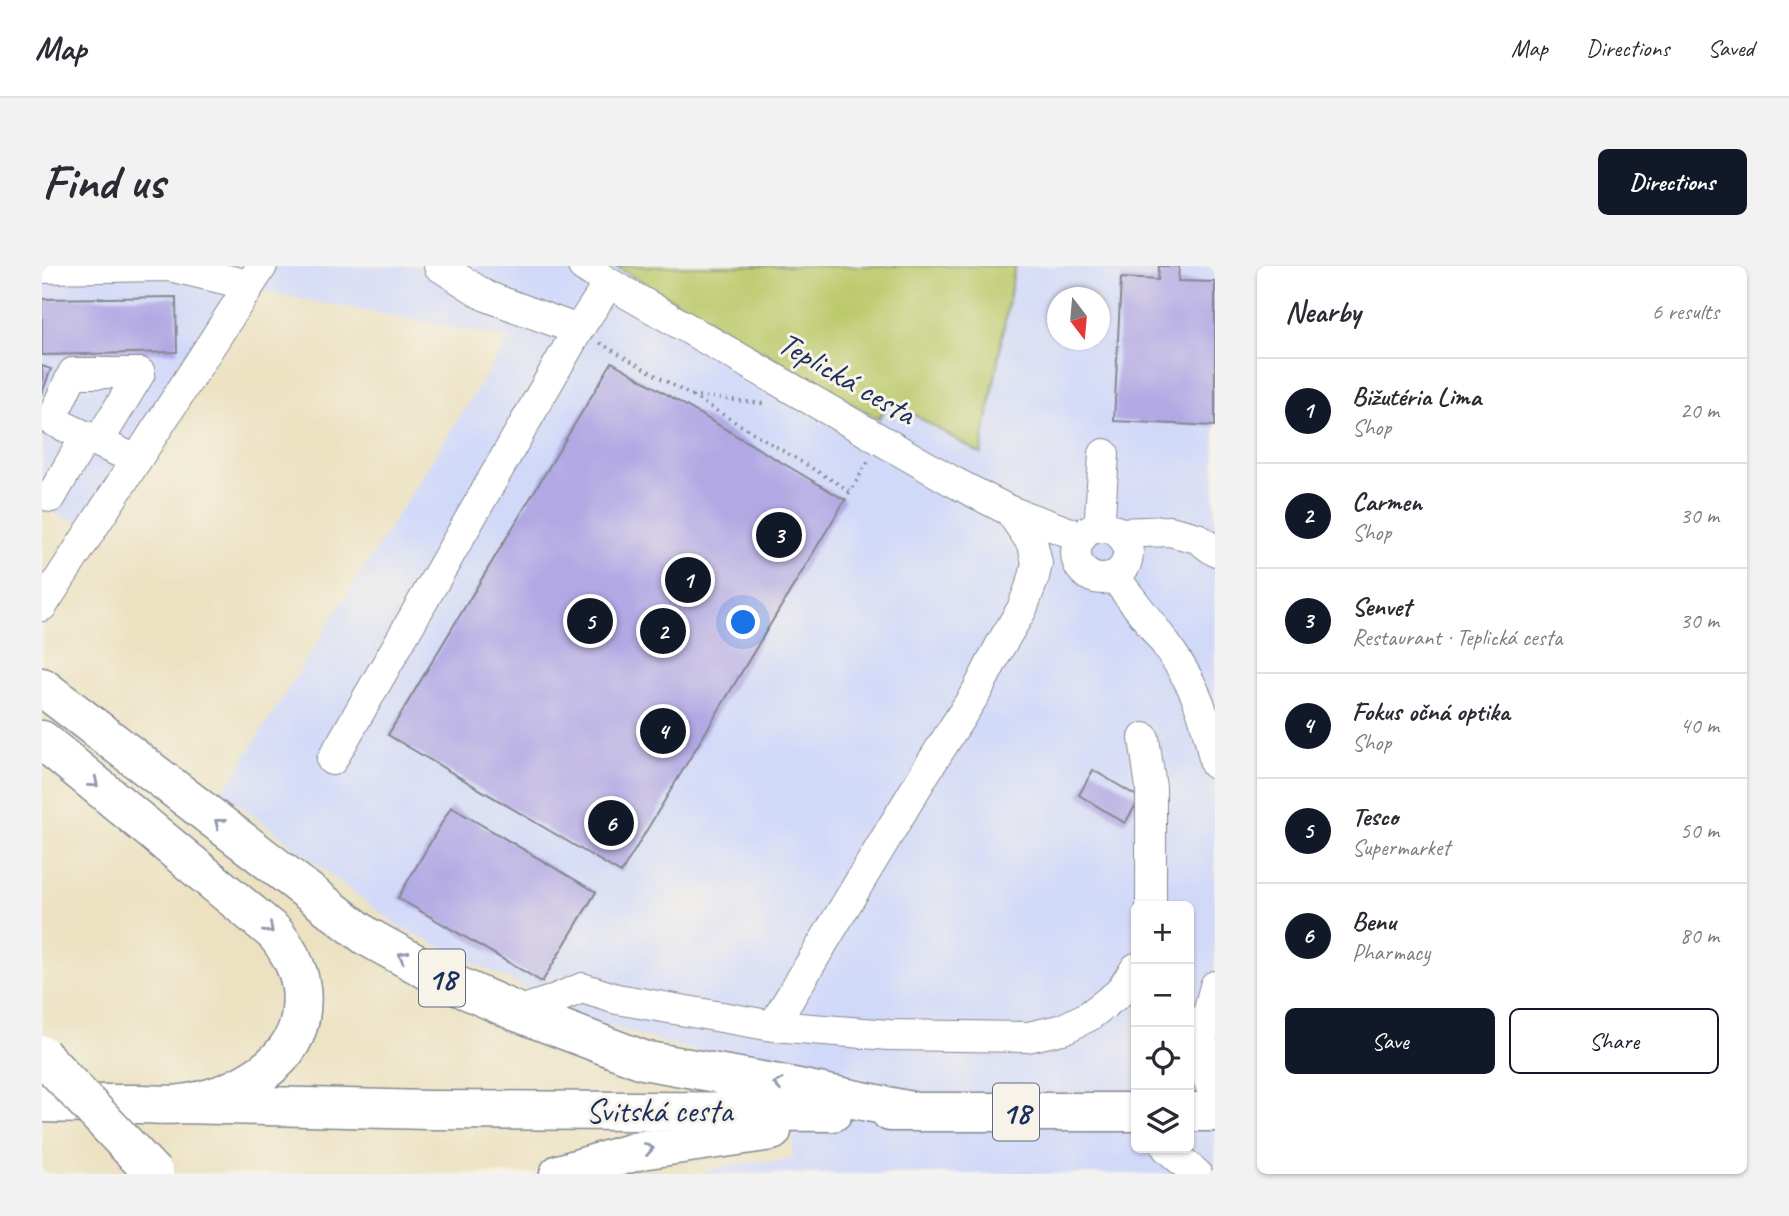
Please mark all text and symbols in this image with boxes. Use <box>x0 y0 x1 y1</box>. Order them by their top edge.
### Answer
text: Map <box>35 27 86 69</box>
text: Map <box>1511 33 1548 63</box>
text: Directions <box>1586 33 1669 63</box>
text: Saved <box>1707 33 1754 63</box>
button: Directions <box>1598 149 1747 215</box>
text: Find us <box>42 151 164 213</box>
north arrow <box>1047 287 1110 350</box>
text: Nearby <box>1285 293 1361 331</box>
text: 6 results <box>1652 297 1719 326</box>
street label: Teplická cesta <box>771 322 925 435</box>
text: Bižutéria Lima <box>1352 380 1481 413</box>
text: 1 <box>1303 396 1313 425</box>
text: 20 m <box>1680 396 1719 425</box>
text: Shop <box>1352 413 1391 442</box>
text: Carmen <box>1352 485 1422 518</box>
text: 2 <box>1303 501 1313 530</box>
text: 30 m <box>1680 501 1719 530</box>
pin: 3 <box>756 509 802 561</box>
text: Shop <box>1352 518 1391 547</box>
pin: 1 <box>665 554 711 606</box>
text: Senvet <box>1352 590 1411 623</box>
pin: 5 <box>567 595 613 647</box>
pin: 2 <box>640 605 686 657</box>
your location <box>726 605 760 639</box>
text: 3 <box>1303 606 1313 635</box>
text: 30 m <box>1680 606 1719 635</box>
text: Restaurant · Teplická cesta <box>1352 623 1562 652</box>
text: Fokus očná optika <box>1352 695 1510 728</box>
pin: 4 <box>640 705 686 757</box>
text: 4 <box>1303 711 1313 740</box>
text: 40 m <box>1680 711 1719 740</box>
text: Shop <box>1352 728 1391 757</box>
one-way arrow <box>86 775 99 787</box>
pin: 6 <box>588 797 634 849</box>
text: Tesco <box>1352 800 1398 833</box>
text: 5 <box>1303 816 1313 845</box>
text: 50 m <box>1680 816 1719 845</box>
one-way arrow <box>214 818 227 831</box>
text: Supermarket <box>1352 833 1450 862</box>
map controls <box>1131 901 1194 1153</box>
button: + <box>1131 901 1194 964</box>
text: Benu <box>1352 905 1396 938</box>
one-way arrow <box>261 921 274 933</box>
text: 6 <box>1303 921 1313 950</box>
text: 80 m <box>1680 921 1719 950</box>
text: Pharmacy <box>1352 938 1430 967</box>
road number: 18 <box>419 950 465 1006</box>
one-way arrow <box>397 951 410 965</box>
button: − <box>1131 964 1194 1027</box>
button: Save <box>1285 1008 1495 1074</box>
button: Share <box>1509 1008 1719 1074</box>
button: locate <box>1131 1027 1194 1090</box>
one-way arrow <box>772 1077 784 1092</box>
road number: 18 <box>993 1084 1039 1140</box>
street label: Svitská cesta <box>586 1090 734 1132</box>
button: layers <box>1131 1090 1194 1153</box>
one-way arrow <box>643 1142 655 1157</box>

